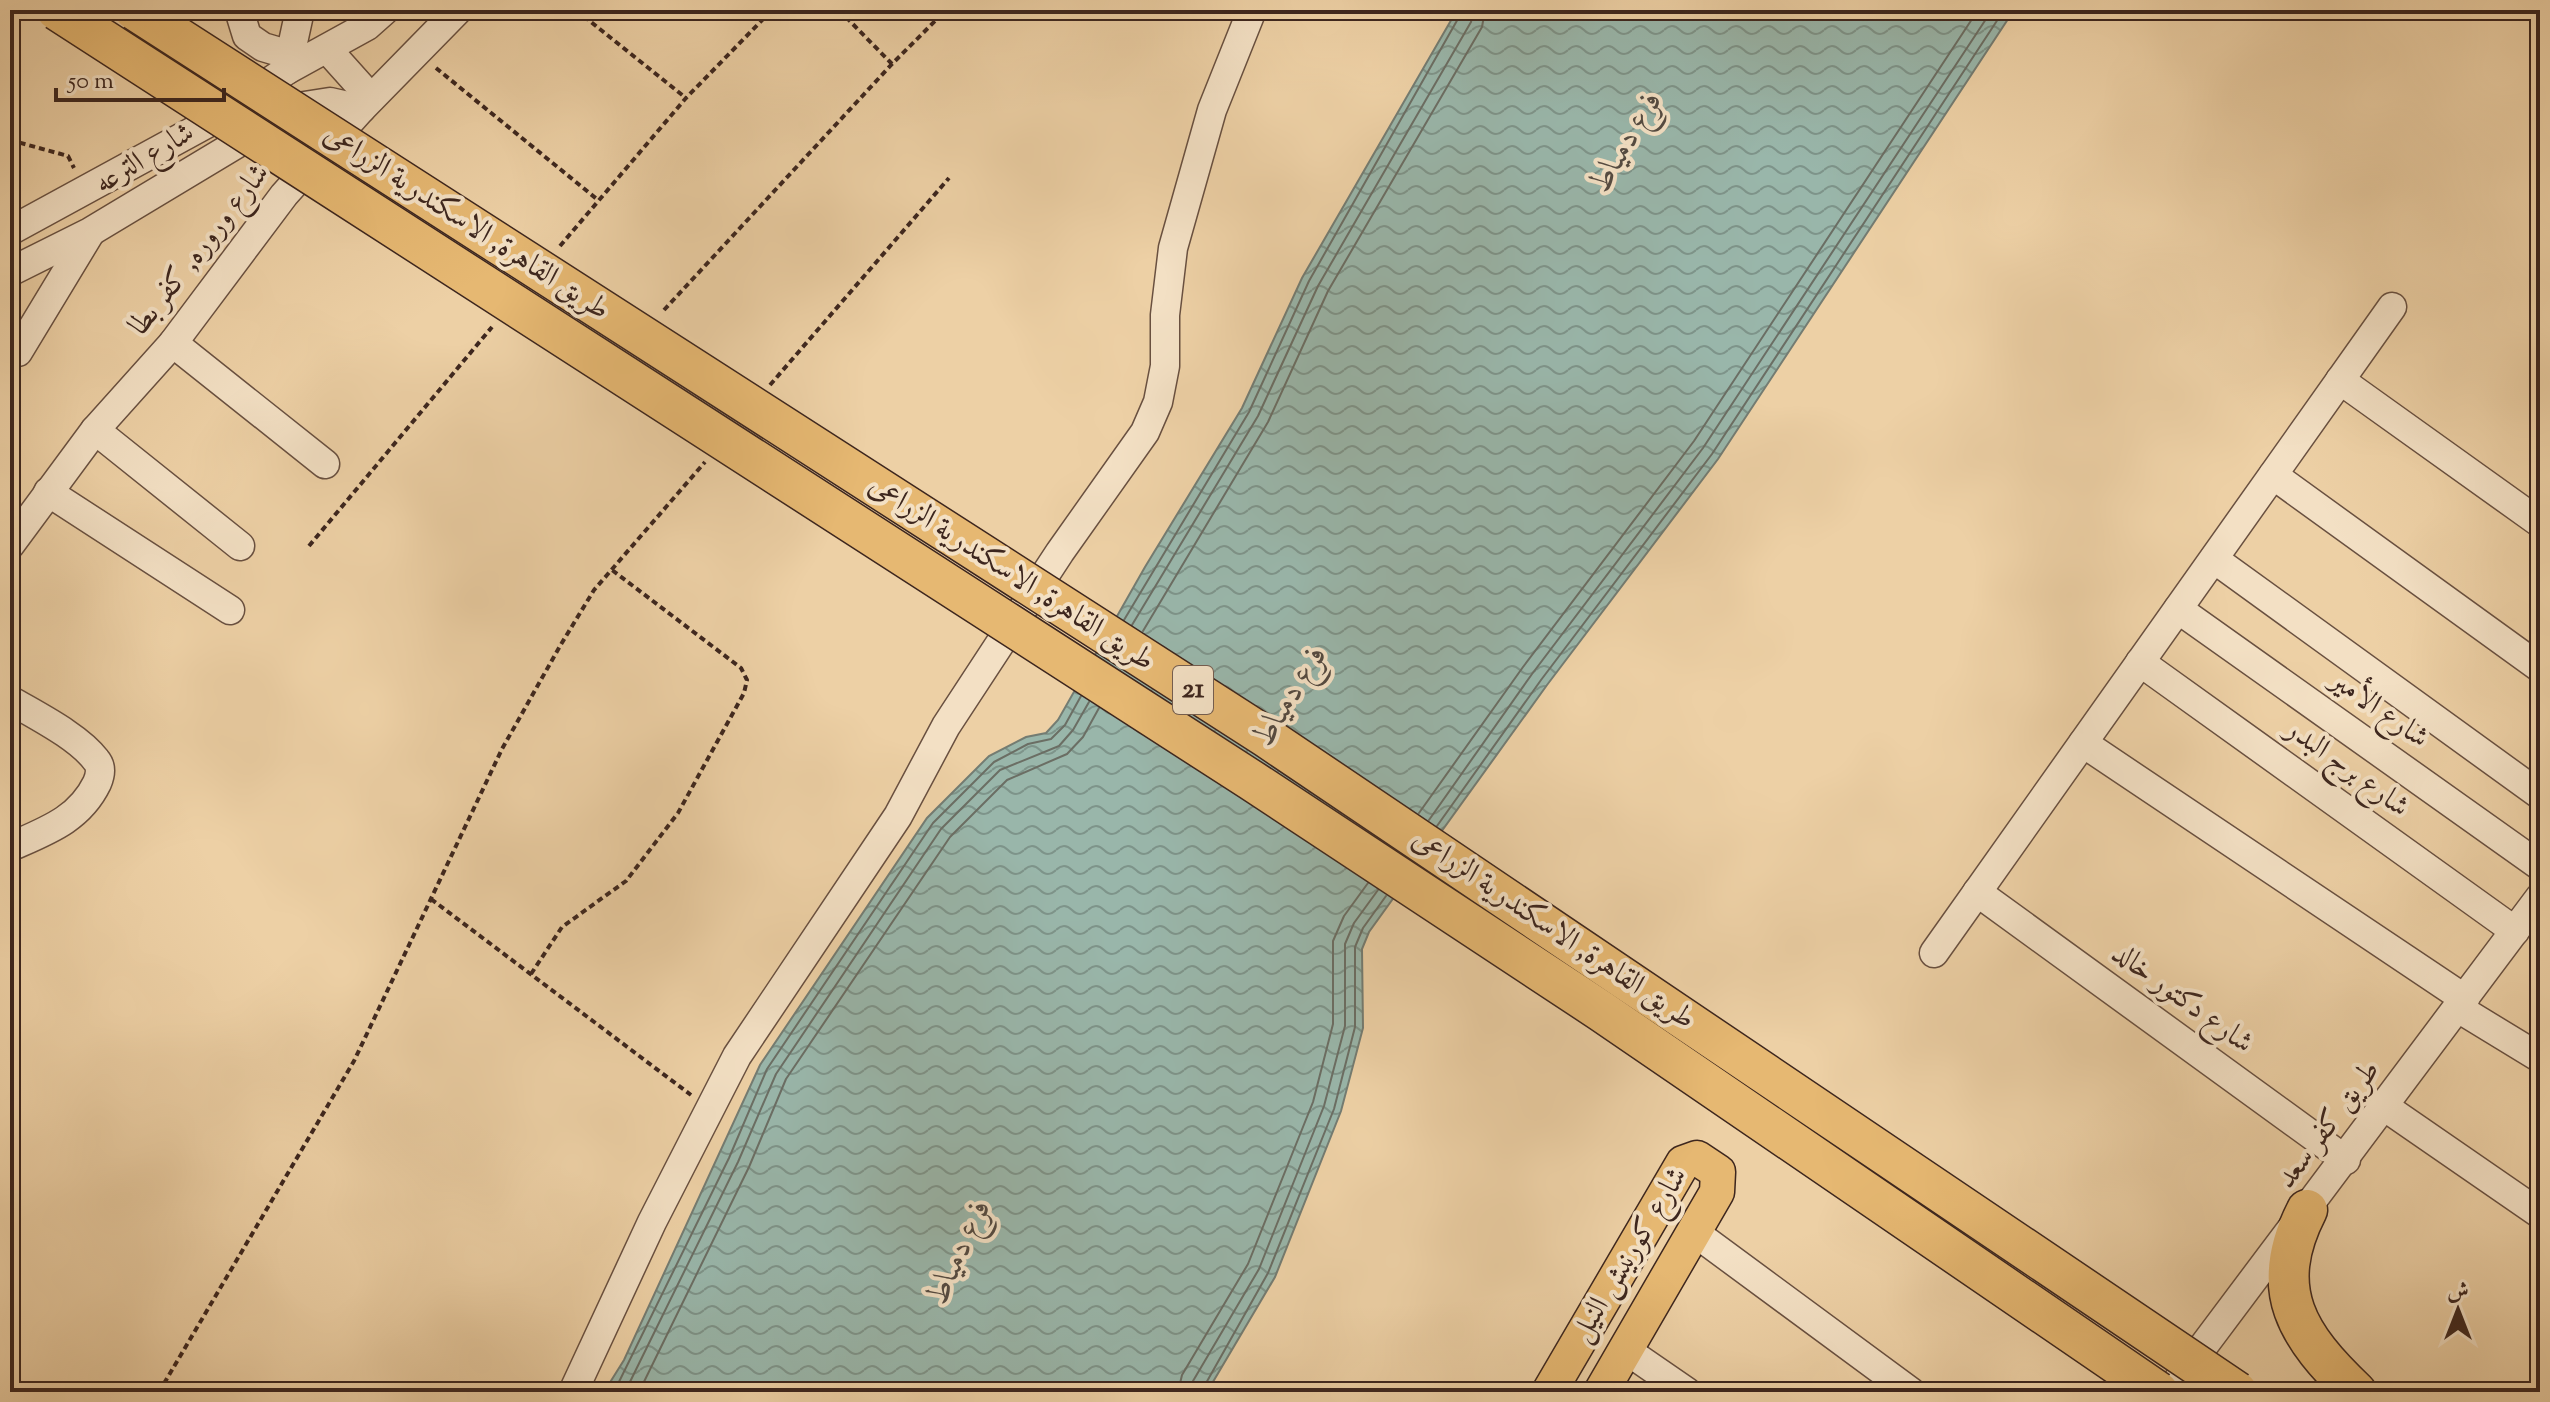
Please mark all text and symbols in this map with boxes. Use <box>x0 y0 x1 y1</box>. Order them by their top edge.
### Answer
scale bar <box>56 52 224 102</box>
text: 50 m <box>66 65 114 99</box>
water label: فرع دمياط <box>1578 82 1676 202</box>
street label: شارع الترعه <box>87 112 204 207</box>
street label: طريق القاهرة, الاسكندرية الزراعى <box>314 114 618 332</box>
street label: شارع وروره, كفر بطا <box>119 155 282 346</box>
street label: طريق القاهرة, الاسكندرية الزراعى <box>859 465 1163 683</box>
water label: فرع دمياط <box>1242 636 1341 756</box>
street label: شارع الأمير <box>2318 657 2439 761</box>
road number: 21 <box>1173 666 1213 714</box>
street label: شارع برج البدر <box>2272 707 2418 830</box>
street label: طريق القاهرة, الاسكندرية الزراعى <box>1403 819 1703 1041</box>
street label: شارع دكتور خالد <box>2102 933 2262 1066</box>
street label: طريق كفر سعد <box>2266 1052 2392 1198</box>
street label: شارع كورنيش النيل <box>1561 1159 1700 1351</box>
water label: فرع دمياط <box>916 1192 1005 1313</box>
north arrow <box>2418 1270 2498 1350</box>
text: ش <box>2447 1277 2469 1309</box>

